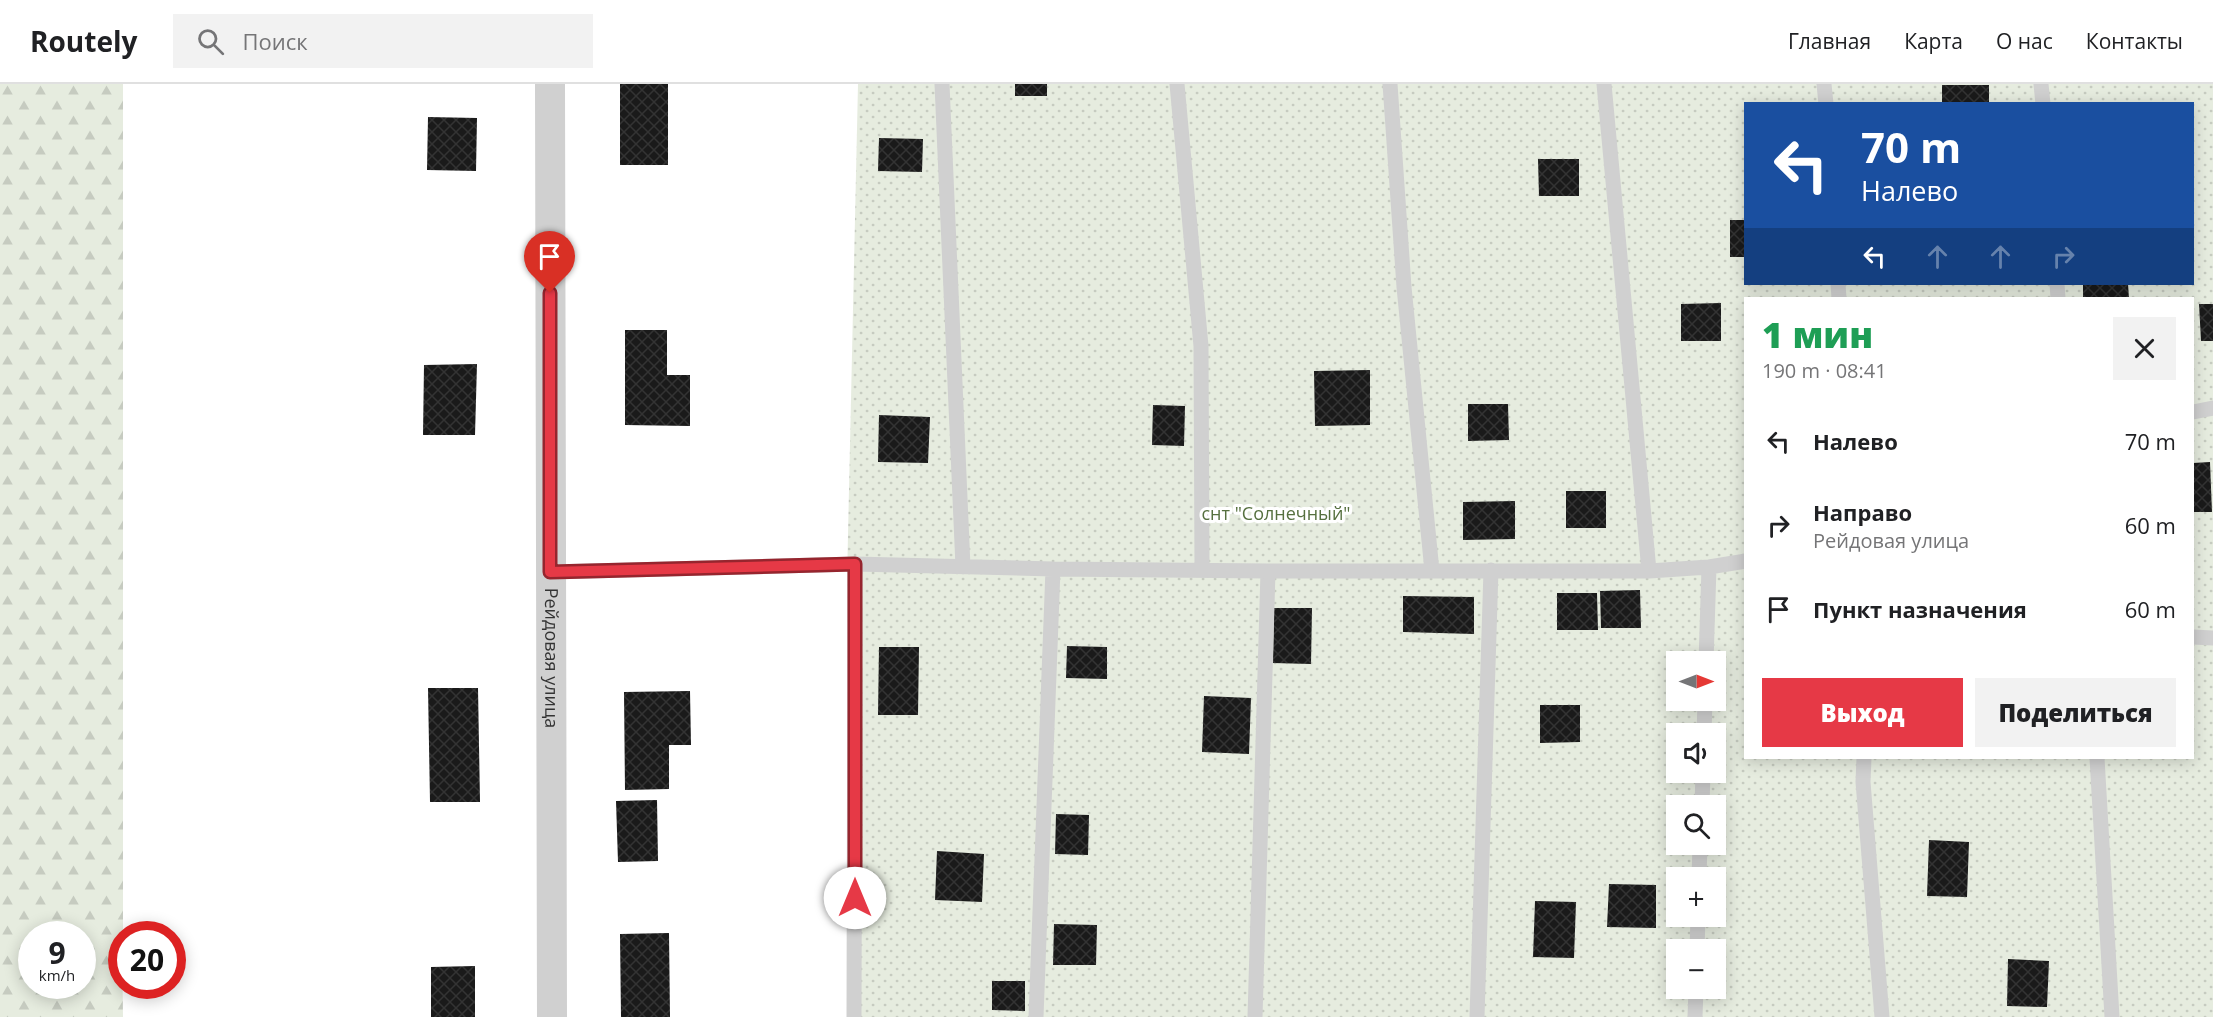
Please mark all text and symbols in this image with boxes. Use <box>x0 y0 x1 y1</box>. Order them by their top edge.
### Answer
search box <box>173 14 593 68</box>
text: Routely <box>30 22 137 60</box>
icon: search <box>194 25 227 58</box>
text: Поиск <box>242 26 308 56</box>
text: Главная <box>1788 27 1871 55</box>
text: Карта <box>1904 27 1963 55</box>
text: О нас <box>1996 27 2053 55</box>
text: Контакты <box>2086 27 2183 55</box>
text: 70 m <box>1861 118 1961 175</box>
icon: left <box>1762 126 1840 204</box>
text: Налево <box>1861 172 1958 209</box>
pin <box>524 231 575 293</box>
icon: arrive <box>533 240 566 273</box>
icon: left <box>1858 240 1891 273</box>
icon: ahead <box>1921 240 1954 273</box>
icon: ahead <box>1984 240 2017 273</box>
icon: right <box>2047 240 2080 273</box>
text: 1 мин <box>1762 310 1873 359</box>
button: close <box>2113 317 2176 380</box>
text: 190 m · 08:41 <box>1762 357 1887 384</box>
icon: left <box>1762 425 1795 458</box>
text: Налево <box>1813 426 1898 456</box>
text: 70 m <box>2125 426 2176 456</box>
text: Направо <box>1813 497 1912 527</box>
park label: снт "Солнечный" <box>1201 501 1351 525</box>
icon: right <box>1762 509 1795 542</box>
text: 60 m <box>2125 510 2176 540</box>
text: Рейдовая улица <box>1813 527 1969 554</box>
street label: Рейдовая улица <box>540 588 564 728</box>
icon: arrive <box>1762 593 1795 626</box>
text: Пункт назначения <box>1813 594 2027 624</box>
text: 60 m <box>2125 594 2176 624</box>
north arrow <box>1666 651 1726 711</box>
map controls <box>1666 651 1726 999</box>
button: Выход <box>1762 678 1963 747</box>
button: Поделиться <box>1975 678 2176 747</box>
button: sound <box>1666 723 1726 783</box>
button: search <box>1666 795 1726 855</box>
position arrow <box>823 866 887 930</box>
button: + <box>1666 867 1726 927</box>
speed limit sign: 20 <box>108 921 186 999</box>
text: 9 <box>48 932 66 973</box>
button: − <box>1666 939 1726 999</box>
text: km/h <box>39 965 75 985</box>

